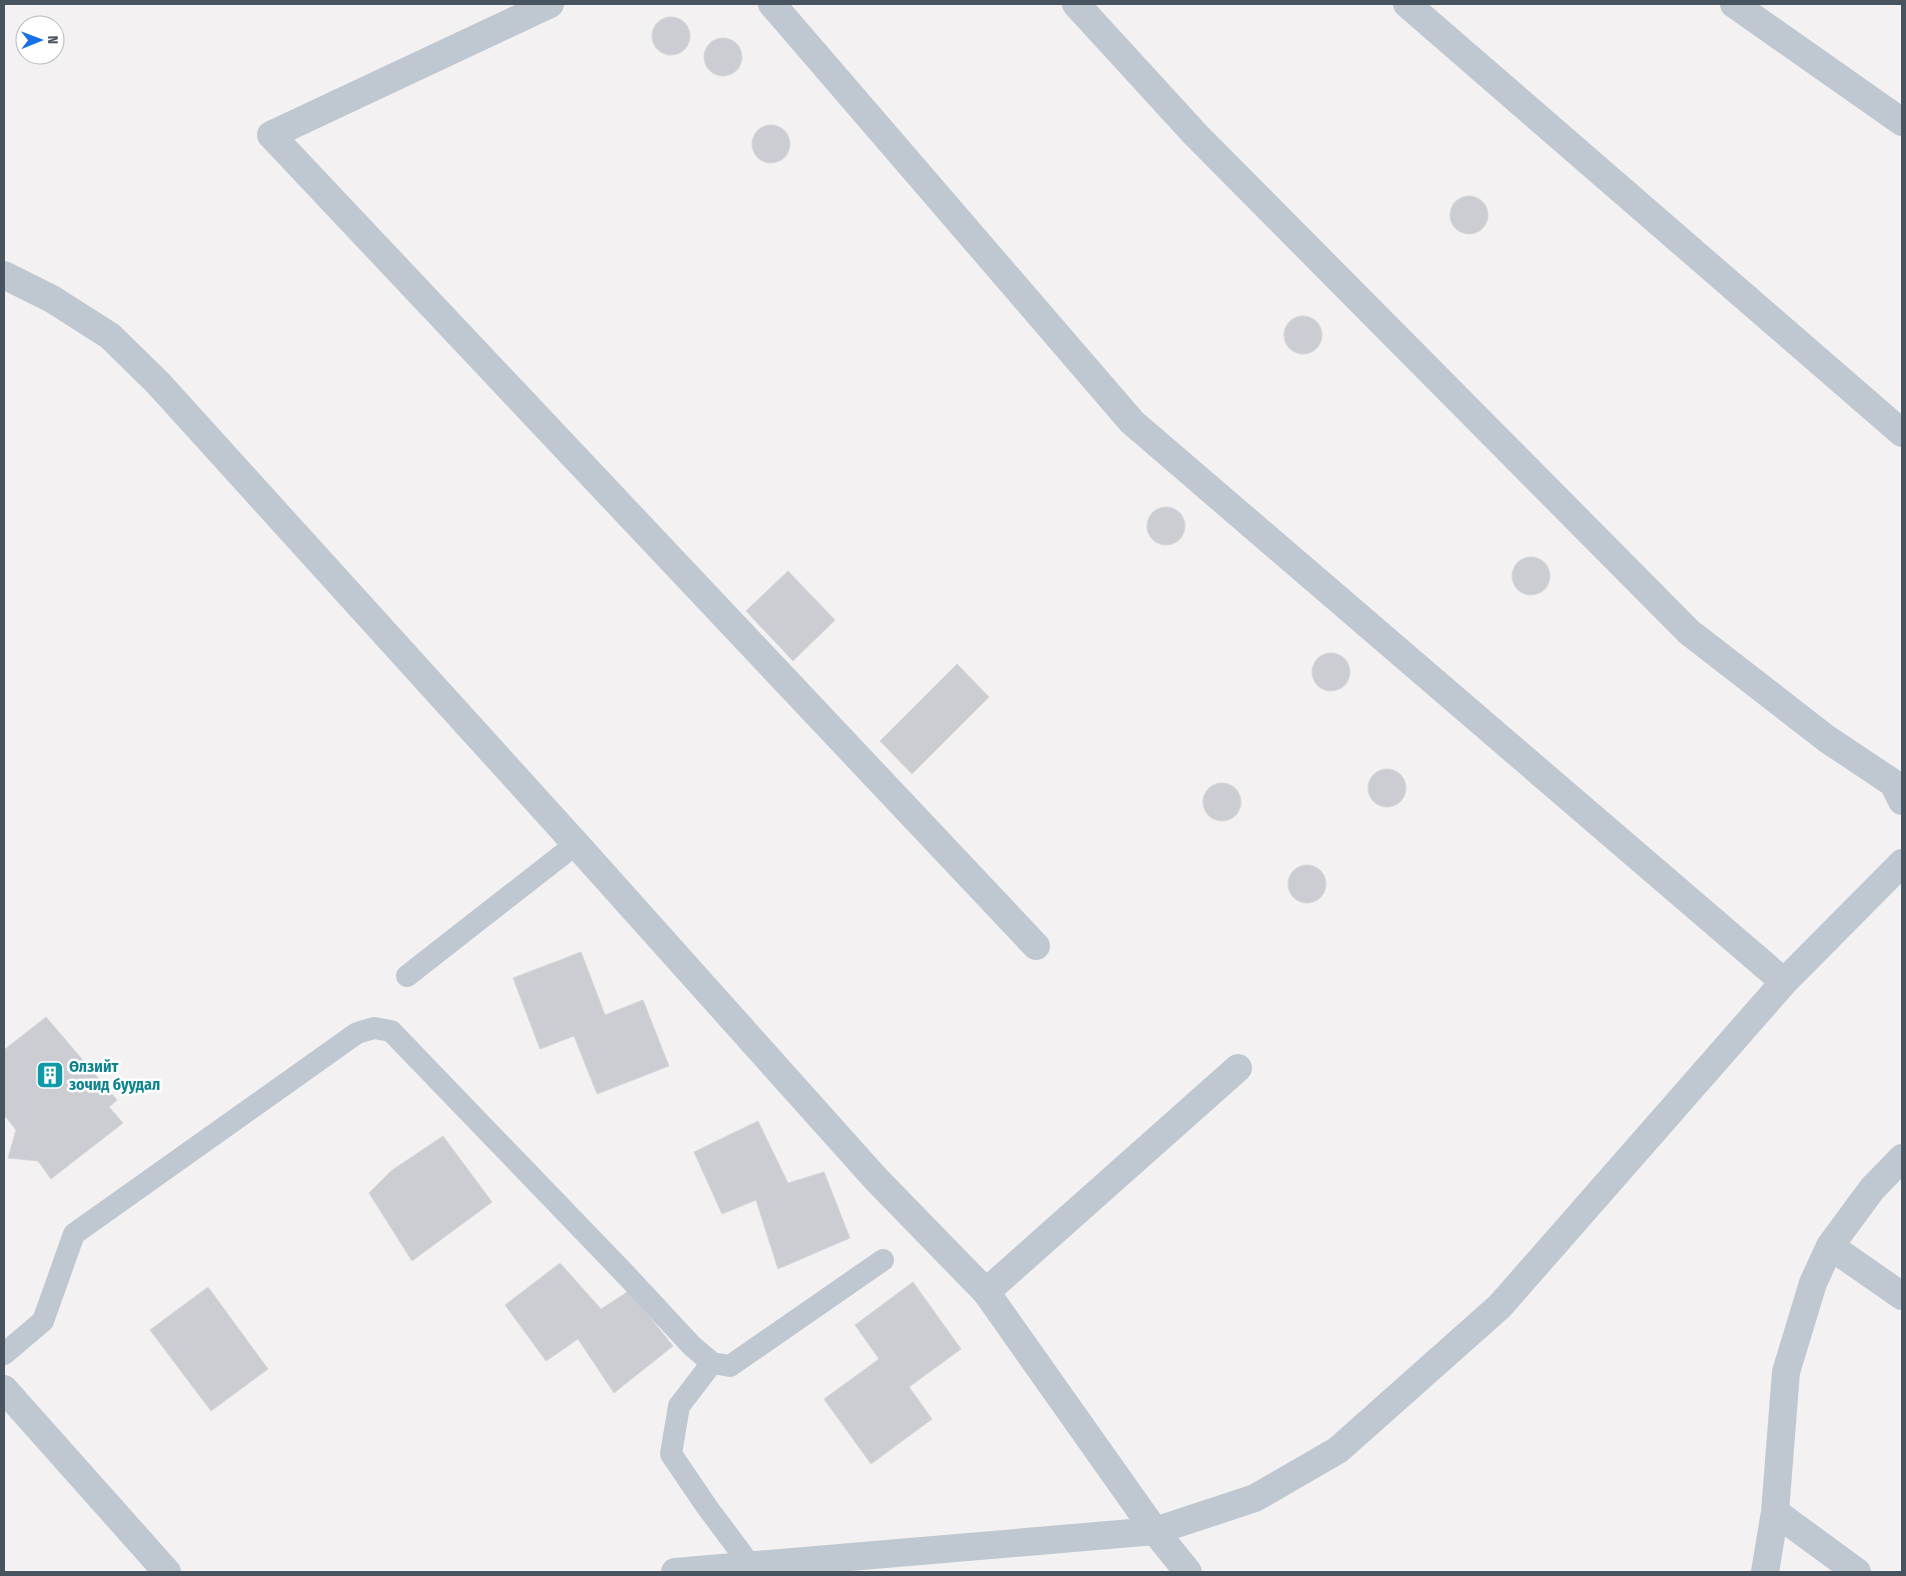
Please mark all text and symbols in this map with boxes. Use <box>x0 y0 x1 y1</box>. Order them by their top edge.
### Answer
north arrow <box>15 15 65 65</box>
text: N <box>44 35 61 44</box>
place label: Өлзийт зочид буудал <box>69 1057 160 1094</box>
building icon: Өлзийт зочид буудал <box>35 1060 65 1090</box>

